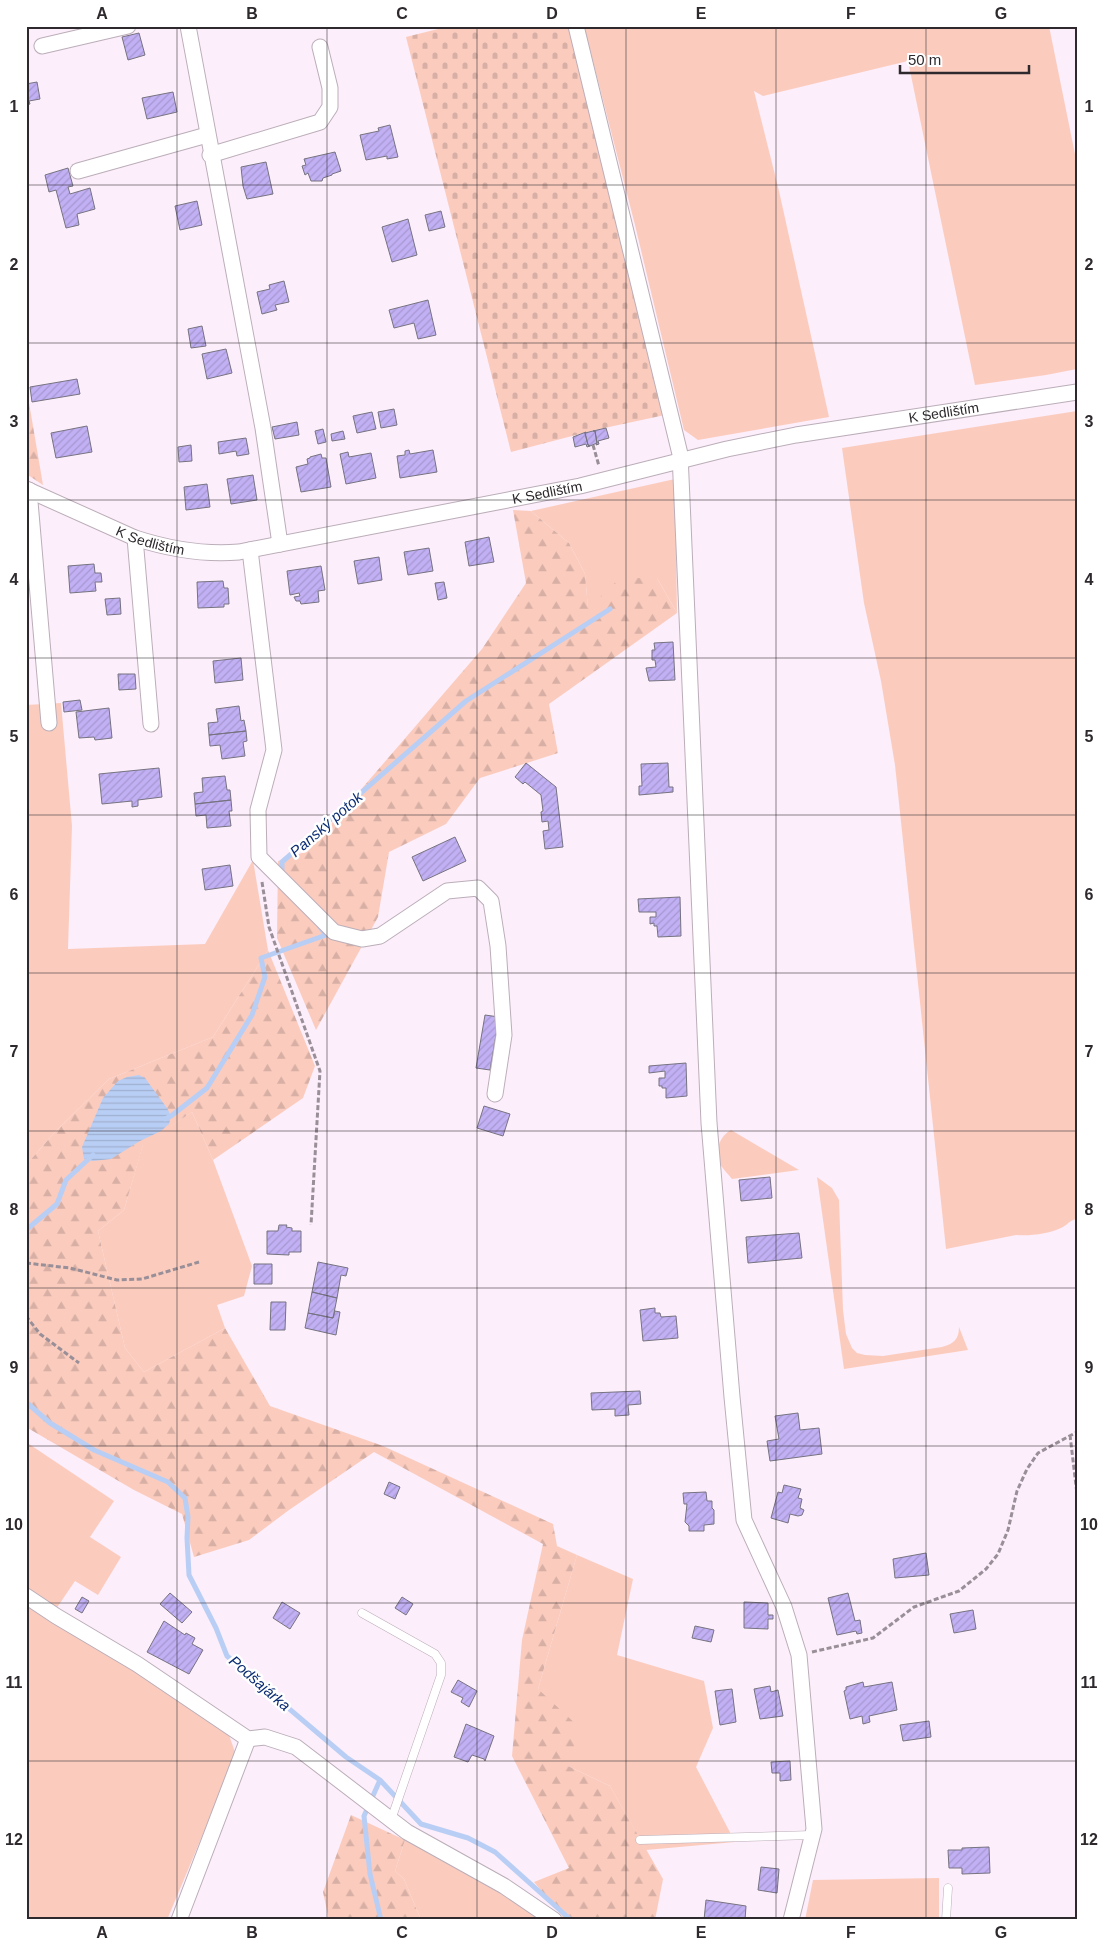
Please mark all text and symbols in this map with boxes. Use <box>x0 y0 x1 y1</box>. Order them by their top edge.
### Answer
text: A <box>96 5 108 22</box>
text: B <box>246 5 258 22</box>
text: C <box>396 5 408 22</box>
text: D <box>546 5 558 22</box>
text: E <box>696 5 707 22</box>
text: F <box>846 5 856 22</box>
text: G <box>995 5 1007 22</box>
scale bar <box>900 42 1029 74</box>
text: 50 m <box>908 51 941 68</box>
text: 1 <box>10 98 19 115</box>
text: 1 <box>1085 98 1094 115</box>
text: 2 <box>10 256 19 273</box>
text: 2 <box>1085 256 1094 273</box>
street label: K Sedlištím <box>908 399 980 426</box>
text: 3 <box>10 413 19 430</box>
text: 3 <box>1085 413 1094 430</box>
street label: K Sedlištím <box>511 478 583 507</box>
street label: K Sedlištím <box>114 523 186 558</box>
text: 4 <box>10 571 19 588</box>
text: 4 <box>1085 571 1094 588</box>
text: 5 <box>10 728 19 745</box>
text: 5 <box>1085 728 1094 745</box>
water label: Panský potok <box>286 787 367 860</box>
text: 6 <box>10 886 19 903</box>
text: 6 <box>1085 886 1094 903</box>
text: 7 <box>10 1043 19 1060</box>
text: 7 <box>1085 1043 1094 1060</box>
text: 8 <box>10 1201 19 1218</box>
text: 8 <box>1085 1201 1094 1218</box>
text: 9 <box>10 1359 19 1376</box>
text: 9 <box>1085 1359 1094 1376</box>
text: 10 <box>5 1516 23 1533</box>
text: 10 <box>1080 1516 1098 1533</box>
water label: Podšajárka <box>226 1652 294 1714</box>
text: 11 <box>6 1674 23 1691</box>
text: 11 <box>1081 1674 1098 1691</box>
text: 12 <box>5 1831 23 1848</box>
text: 12 <box>1080 1831 1098 1848</box>
text: A <box>96 1924 108 1941</box>
text: B <box>246 1924 258 1941</box>
text: C <box>396 1924 408 1941</box>
text: D <box>546 1924 558 1941</box>
text: E <box>696 1924 707 1941</box>
text: F <box>846 1924 856 1941</box>
text: G <box>995 1924 1007 1941</box>

